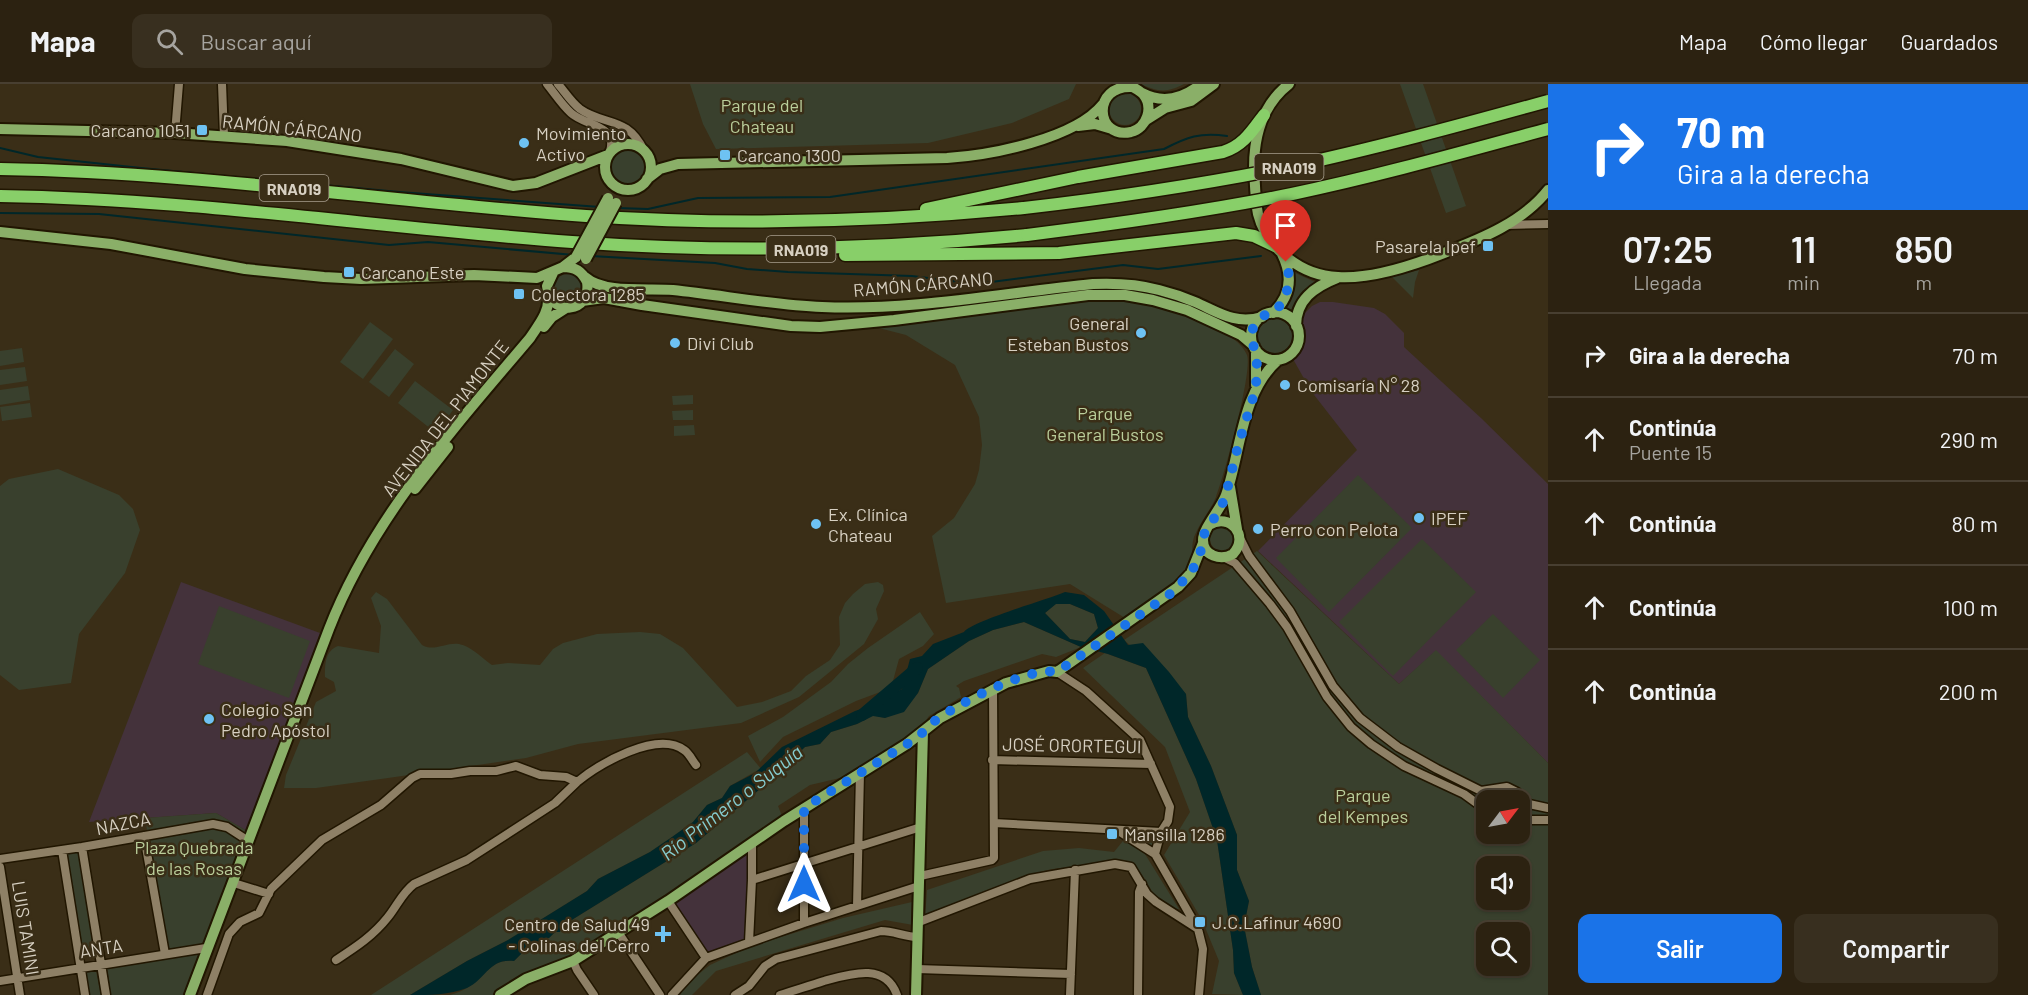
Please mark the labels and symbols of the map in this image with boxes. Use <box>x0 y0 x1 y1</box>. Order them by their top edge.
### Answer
park label: Parque del Chateau <box>721 94 803 137</box>
street label: RAMÓN CÁRCANO <box>221 110 363 146</box>
place label: Carcano 1051 <box>90 119 190 141</box>
place label: Movimiento Activo <box>536 122 626 165</box>
marker: Carcano 1051 <box>195 123 209 137</box>
marker: Movimiento Activo <box>517 136 531 150</box>
place label: Carcano 1300 <box>737 144 841 166</box>
marker: Carcano 1300 <box>718 148 732 162</box>
road number: RNA019 <box>1254 154 1324 180</box>
road number: RNA019 <box>260 175 328 201</box>
pin <box>1260 200 1311 262</box>
place label: Pasarela Ipef <box>1375 235 1476 257</box>
road number: RNA019 <box>766 236 836 262</box>
marker: Pasarela Ipef <box>1481 239 1495 253</box>
place label: Carcano Este <box>361 261 464 283</box>
marker: Carcano Este <box>342 265 356 279</box>
street label: RAMÓN CÁRCANO <box>852 267 994 301</box>
place label: Colectora 1285 <box>531 283 645 305</box>
marker: Colectora 1285 <box>512 287 526 301</box>
place label: General Esteban Bustos <box>1007 312 1129 355</box>
marker: General Esteban Bustos <box>1134 326 1148 340</box>
place label: Divi Club <box>687 332 754 354</box>
street label: AVENIDA DEL PIAMONTE <box>377 335 513 501</box>
marker: Divi Club <box>668 336 682 350</box>
place label: Comisaría N° 28 <box>1297 374 1420 396</box>
marker: Comisaría N° 28 <box>1278 378 1292 392</box>
park label: Parque General Bustos <box>1046 402 1164 445</box>
place label: Ex. Clínica Chateau <box>828 503 908 546</box>
place label: IPEF <box>1431 507 1467 529</box>
marker: IPEF <box>1412 511 1426 525</box>
marker: Ex. Clínica Chateau <box>809 517 823 531</box>
place label: Perro con Pelota <box>1270 518 1398 540</box>
marker: Perro con Pelota <box>1251 522 1265 536</box>
place label: Colegio San Pedro Apóstol <box>221 698 330 741</box>
marker: Colegio San Pedro Apóstol <box>202 712 216 726</box>
street label: JOSÉ ORORTEGUI <box>1002 733 1142 757</box>
water label: Río Primero o Suquía <box>655 739 807 865</box>
park label: Parque del Kempes <box>1318 784 1408 827</box>
north arrow <box>1476 790 1530 844</box>
street label: NAZCA <box>94 807 152 839</box>
place label: Mansilla 1286 <box>1124 823 1225 845</box>
marker: Mansilla 1286 <box>1105 827 1119 841</box>
park label: Plaza Quebrada de las Rosas <box>135 836 253 879</box>
position arrow <box>772 852 836 916</box>
street label: LUIS TAMINI <box>8 879 44 977</box>
place label: J.C.Lafinur 4690 <box>1212 911 1342 933</box>
place label: Centro de Salud 49 - Colinas del Cerro <box>504 913 650 956</box>
marker: J.C.Lafinur 4690 <box>1193 915 1207 929</box>
marker: Centro de Salud 49 - Colinas del Cerro <box>654 925 672 943</box>
street label: ANTA <box>78 934 124 962</box>

